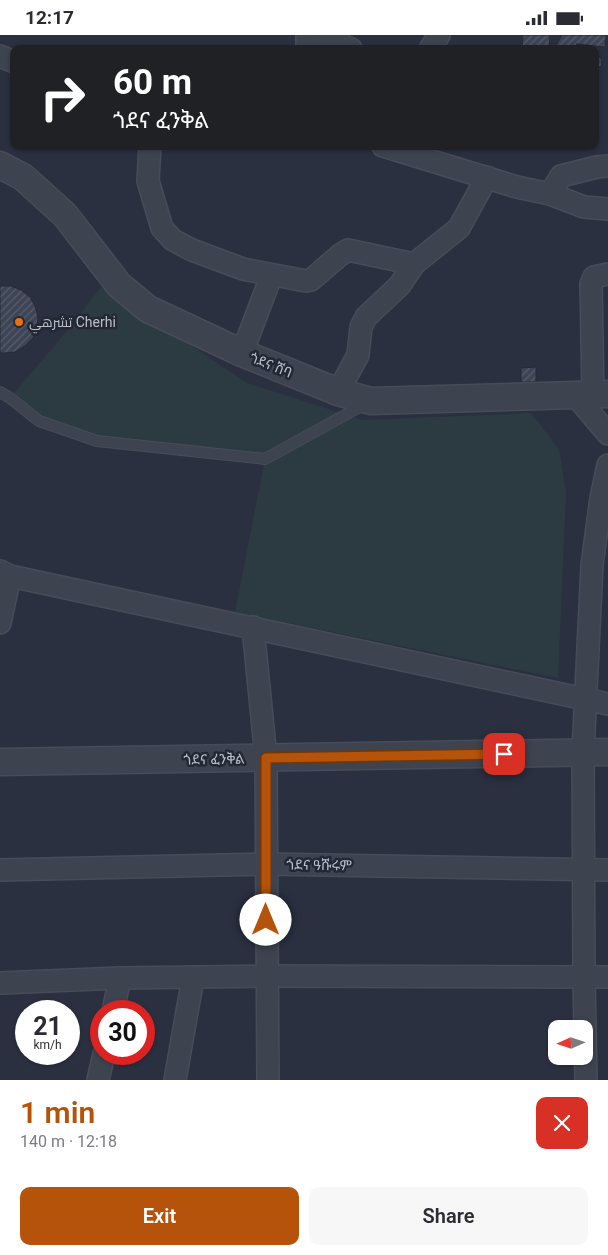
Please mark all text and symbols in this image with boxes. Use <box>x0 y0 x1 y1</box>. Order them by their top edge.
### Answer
text: 12:17 <box>25 6 74 29</box>
text: 60 m <box>113 62 192 103</box>
icon: right <box>30 65 95 130</box>
text: ጎደና ፈንቅል <box>113 108 209 133</box>
place label: تشرهي Cherhi <box>29 314 116 334</box>
marker: تشرهي Cherhi <box>13 316 25 328</box>
street label: ጎደና ሸባ <box>247 349 295 381</box>
pin <box>483 733 525 775</box>
icon: arrive <box>490 740 518 768</box>
street label: ጎደና ፈንቅል <box>183 750 245 768</box>
street label: ጎደና ዓሹሩም <box>286 856 352 874</box>
position arrow <box>239 893 291 945</box>
speed limit sign: 30 <box>90 1000 155 1065</box>
text: 21 <box>33 1012 62 1041</box>
north arrow <box>548 1020 592 1065</box>
map controls <box>548 1020 593 1065</box>
text: km/h <box>33 1038 62 1052</box>
text: 1 min <box>20 1095 95 1130</box>
button: close <box>536 1097 588 1149</box>
text: 140 m · 12:18 <box>20 1132 117 1151</box>
button: Exit <box>20 1187 299 1245</box>
button: Share <box>309 1187 588 1245</box>

